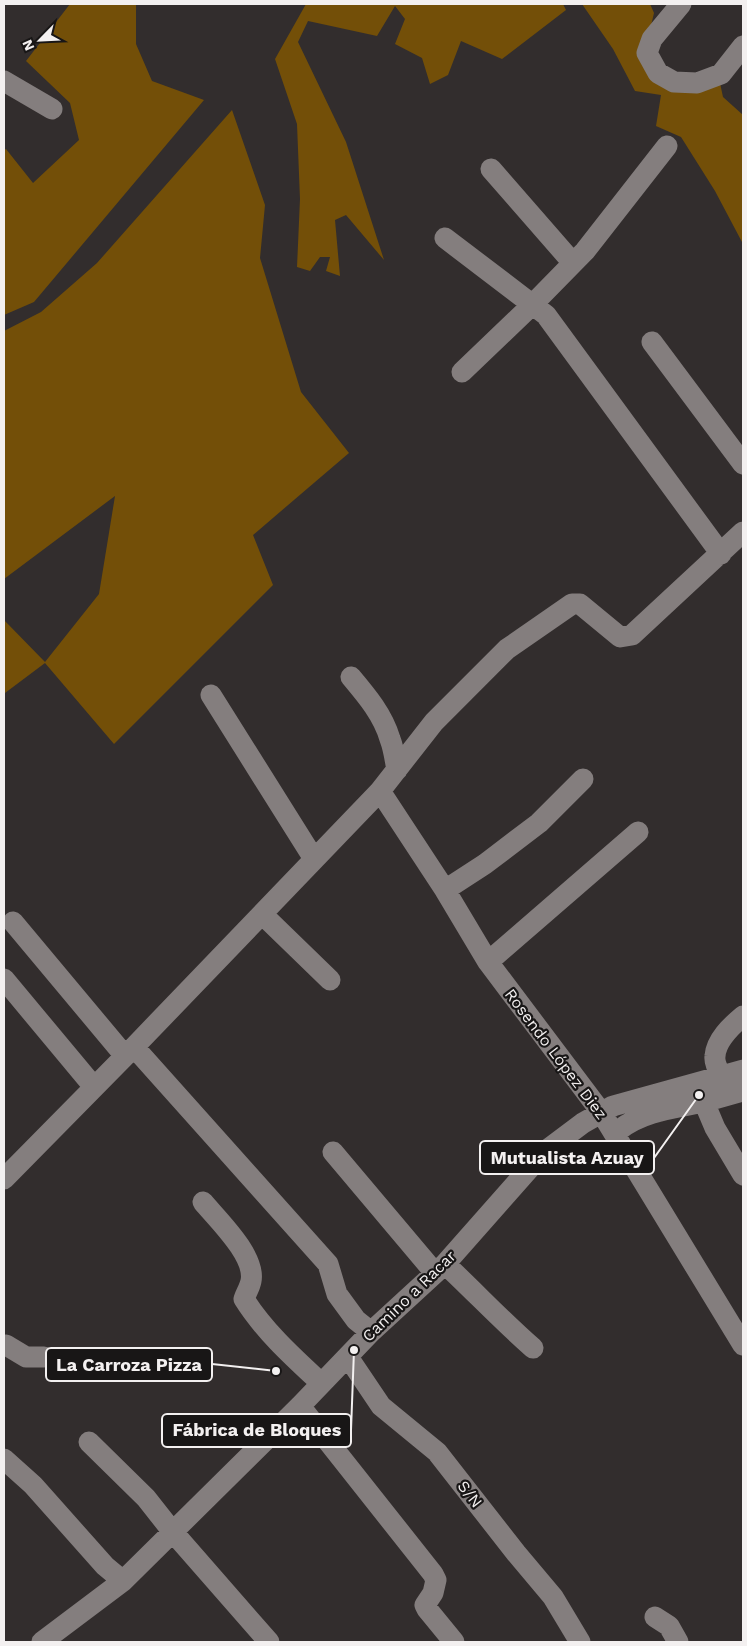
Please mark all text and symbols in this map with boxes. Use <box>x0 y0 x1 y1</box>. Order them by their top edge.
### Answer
north arrow <box>15 15 65 65</box>
text: N <box>19 37 38 53</box>
street label: Rosendo López Diez <box>501 985 611 1123</box>
callout: Mutualista Azuay <box>480 1141 654 1174</box>
text: Mutualista Azuay <box>490 1147 644 1168</box>
street label: Camino a Racar <box>358 1246 460 1346</box>
callout: La Carroza Pizza <box>46 1348 212 1381</box>
text: La Carroza Pizza <box>56 1354 203 1375</box>
callout: Fábrica de Bloques <box>162 1414 351 1447</box>
text: Fábrica de Bloques <box>173 1419 342 1440</box>
street label: S/N <box>454 1477 486 1511</box>

